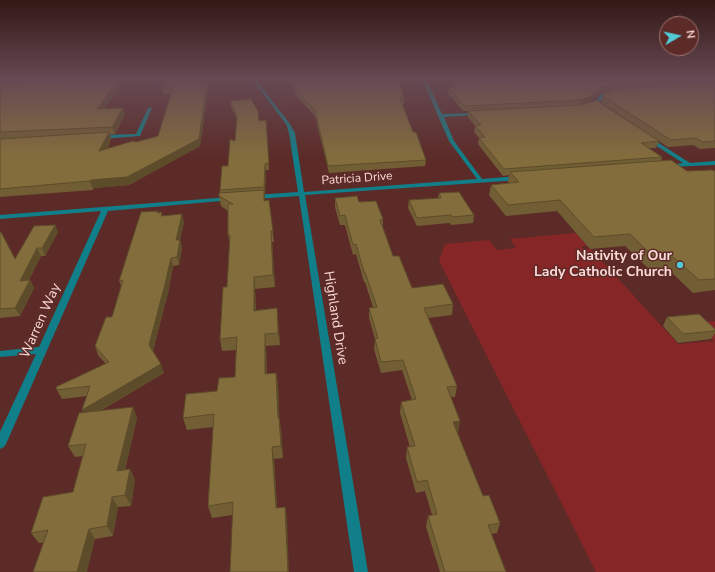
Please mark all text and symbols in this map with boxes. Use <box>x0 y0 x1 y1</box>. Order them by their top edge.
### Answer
north arrow <box>659 16 699 56</box>
text: N <box>682 29 698 39</box>
street label: Patricia Drive <box>321 169 393 189</box>
place label: Nativity of Our Lady Catholic Church <box>534 249 672 282</box>
marker: Nativity of Our Lady Catholic Church <box>675 260 685 270</box>
street label: Highland Drive <box>319 270 351 366</box>
street label: Warren Way <box>17 281 65 361</box>

